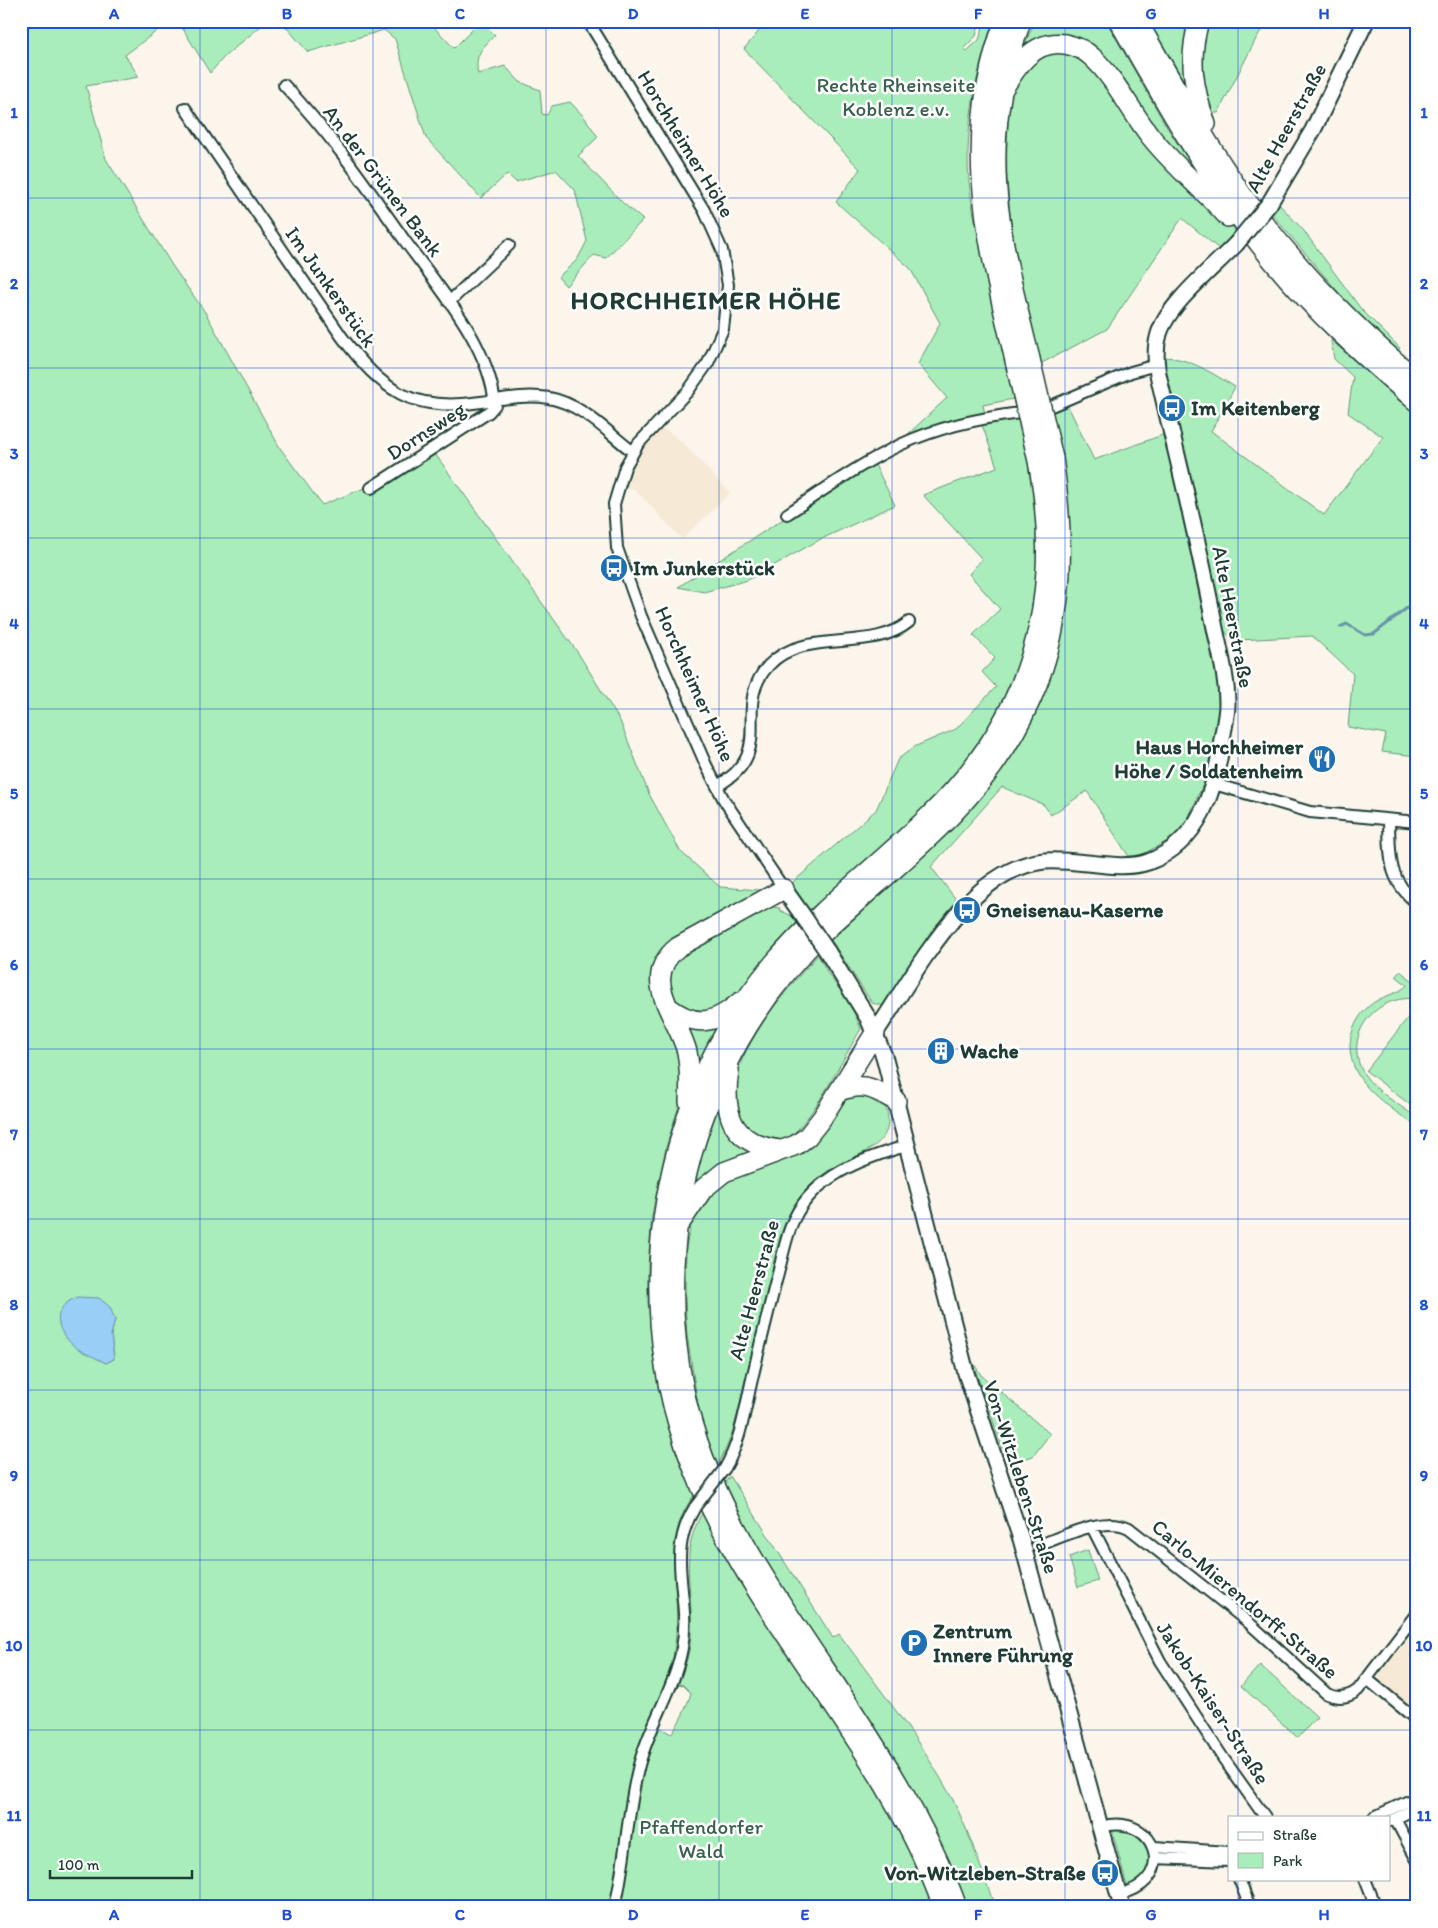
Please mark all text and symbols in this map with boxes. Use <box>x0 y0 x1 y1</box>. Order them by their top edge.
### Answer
text: A <box>108 4 120 23</box>
text: B <box>282 4 293 23</box>
text: C <box>455 4 466 23</box>
text: D <box>628 4 639 23</box>
text: E <box>801 4 810 23</box>
text: F <box>974 4 983 23</box>
text: G <box>1145 4 1157 23</box>
text: H <box>1318 4 1330 23</box>
street label: Alte Heerstraße <box>1240 59 1331 197</box>
street label: Horchheimer Höhe <box>633 66 740 222</box>
park label: Rechte Rheinseite Koblenz e.v. <box>816 72 976 121</box>
street label: An der Grünen Bank <box>318 100 449 262</box>
text: 1 <box>10 103 18 122</box>
text: 1 <box>1420 103 1428 122</box>
street label: Im Junkerstück <box>281 221 382 352</box>
text: 2 <box>10 274 19 293</box>
text: 2 <box>1420 274 1429 293</box>
district label: HORCHHEIMER HÖHE <box>571 284 841 316</box>
bus stop icon: Im Keitenberg <box>1157 393 1187 423</box>
place label: Im Keitenberg <box>1191 395 1321 421</box>
street label: Dornsweg <box>382 396 470 465</box>
text: 3 <box>10 444 19 463</box>
text: 3 <box>1420 444 1429 463</box>
street label: Alte Heerstraße <box>1207 544 1260 690</box>
bus stop icon: Im Junkerstück <box>599 553 629 583</box>
place label: Im Junkerstück <box>633 555 775 580</box>
street label: Horchheimer Höhe <box>650 602 741 765</box>
text: 4 <box>9 614 19 633</box>
text: 4 <box>1419 614 1429 633</box>
place label: Haus Horchheimer Höhe / Soldatenheim <box>1114 734 1304 783</box>
restaurant icon: Haus Horchheimer Höhe / Soldatenheim <box>1307 744 1337 774</box>
text: 5 <box>10 784 19 803</box>
text: 5 <box>1420 784 1429 803</box>
bus stop icon: Gneisenau-Kaserne <box>952 895 982 925</box>
place label: Gneisenau-Kaserne <box>986 897 1163 922</box>
text: 6 <box>10 955 19 974</box>
text: 6 <box>1420 955 1429 974</box>
building icon: Wache <box>926 1036 956 1066</box>
place label: Wache <box>960 1038 1019 1063</box>
text: 7 <box>9 1125 18 1144</box>
text: 7 <box>1419 1125 1428 1144</box>
street label: Alte Heerstraße <box>723 1217 784 1363</box>
text: 8 <box>10 1295 19 1314</box>
text: 8 <box>1420 1295 1429 1314</box>
street label: Von-Witzleben-Straße <box>978 1377 1065 1577</box>
text: 9 <box>10 1466 18 1485</box>
text: 9 <box>1420 1466 1428 1485</box>
street label: Carlo-Mierendorff-Straße <box>1147 1513 1344 1684</box>
street label: Jakob-Kaiser-Straße <box>1151 1617 1275 1789</box>
place label: Zentrum Innere Führung <box>933 1618 1074 1668</box>
parking icon: Zentrum Innere Führung <box>899 1628 929 1658</box>
text: 10 <box>5 1636 23 1655</box>
text: 10 <box>1415 1636 1433 1655</box>
text: 11 <box>7 1806 22 1825</box>
text: 11 <box>1417 1806 1432 1825</box>
park label: Pfaffendorfer Wald <box>639 1814 763 1863</box>
legend <box>1228 1816 1390 1880</box>
text: Straße <box>1273 1826 1317 1844</box>
scale bar <box>50 1848 192 1880</box>
text: Park <box>1273 1852 1303 1870</box>
text: 100 m <box>58 1856 100 1874</box>
bus stop icon: Von-Witzleben-Straße <box>1090 1858 1120 1888</box>
place label: Von-Witzleben-Straße <box>884 1860 1086 1885</box>
text: A <box>108 1905 120 1924</box>
text: B <box>282 1905 293 1924</box>
text: C <box>455 1905 466 1924</box>
text: D <box>628 1905 639 1924</box>
text: E <box>801 1905 810 1924</box>
text: F <box>974 1905 983 1924</box>
text: G <box>1145 1905 1157 1924</box>
text: H <box>1318 1905 1330 1924</box>

